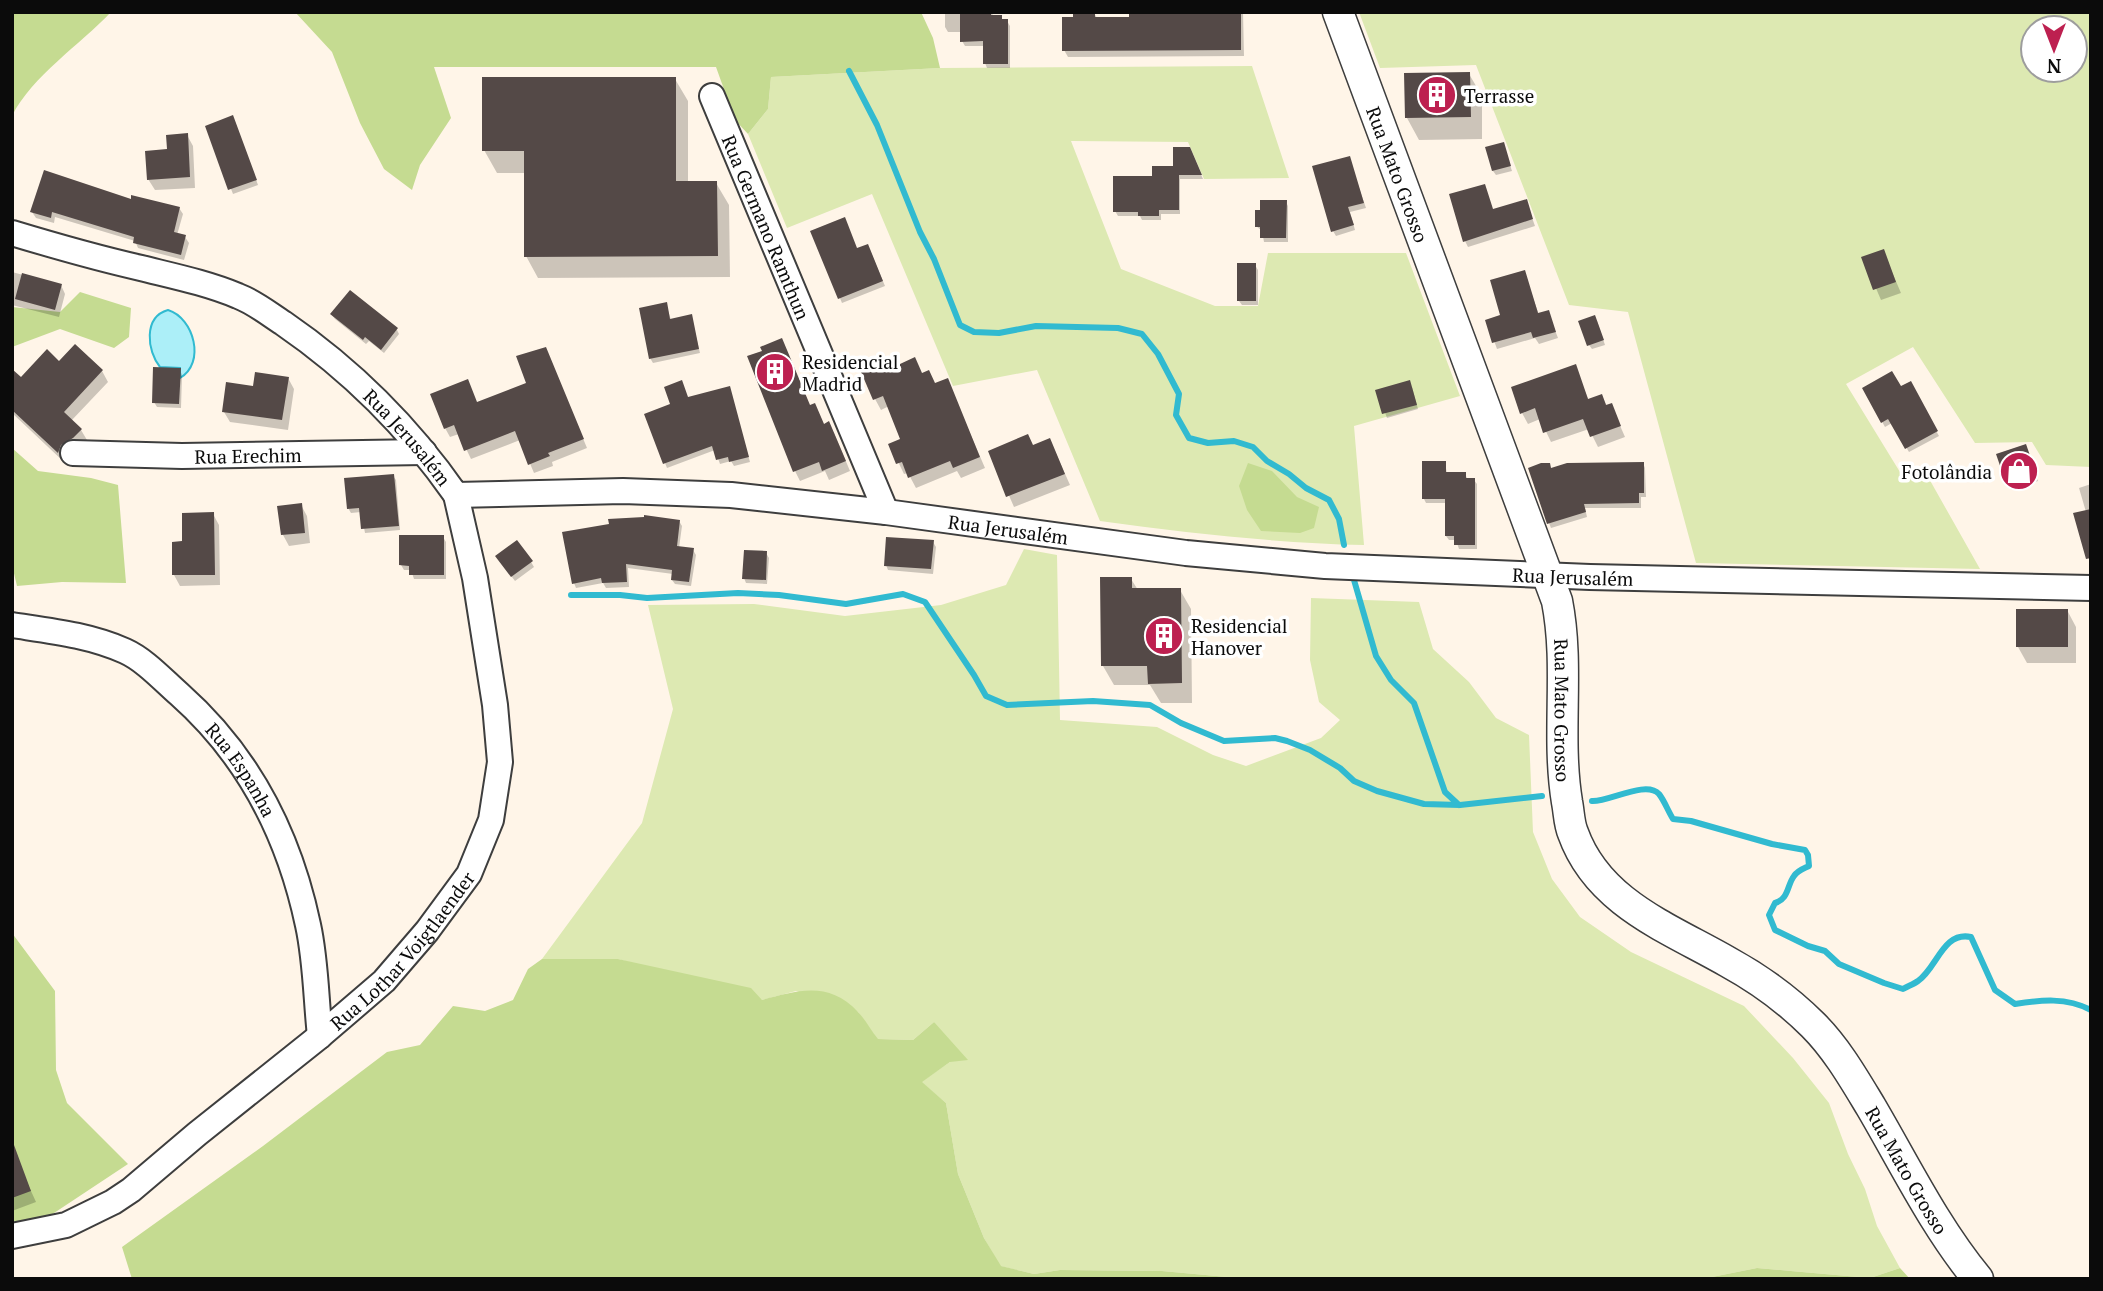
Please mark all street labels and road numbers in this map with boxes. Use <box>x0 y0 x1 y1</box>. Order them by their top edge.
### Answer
street label: Rua Mato Grosso <box>1362 103 1435 246</box>
street label: Rua Germano Ramthun <box>717 131 817 323</box>
street label: Rua Jerusalém <box>359 383 458 491</box>
street label: Rua Erechim <box>194 442 302 468</box>
street label: Rua Jerusalém <box>947 508 1070 549</box>
street label: Rua Jerusalém <box>1512 561 1634 590</box>
street label: Rua Mato Grosso <box>1549 638 1577 783</box>
street label: Rua Espanha <box>201 717 282 821</box>
street label: Rua Lothar Voigtlaender <box>324 865 480 1035</box>
street label: Rua Mato Grosso <box>1861 1102 1954 1239</box>

